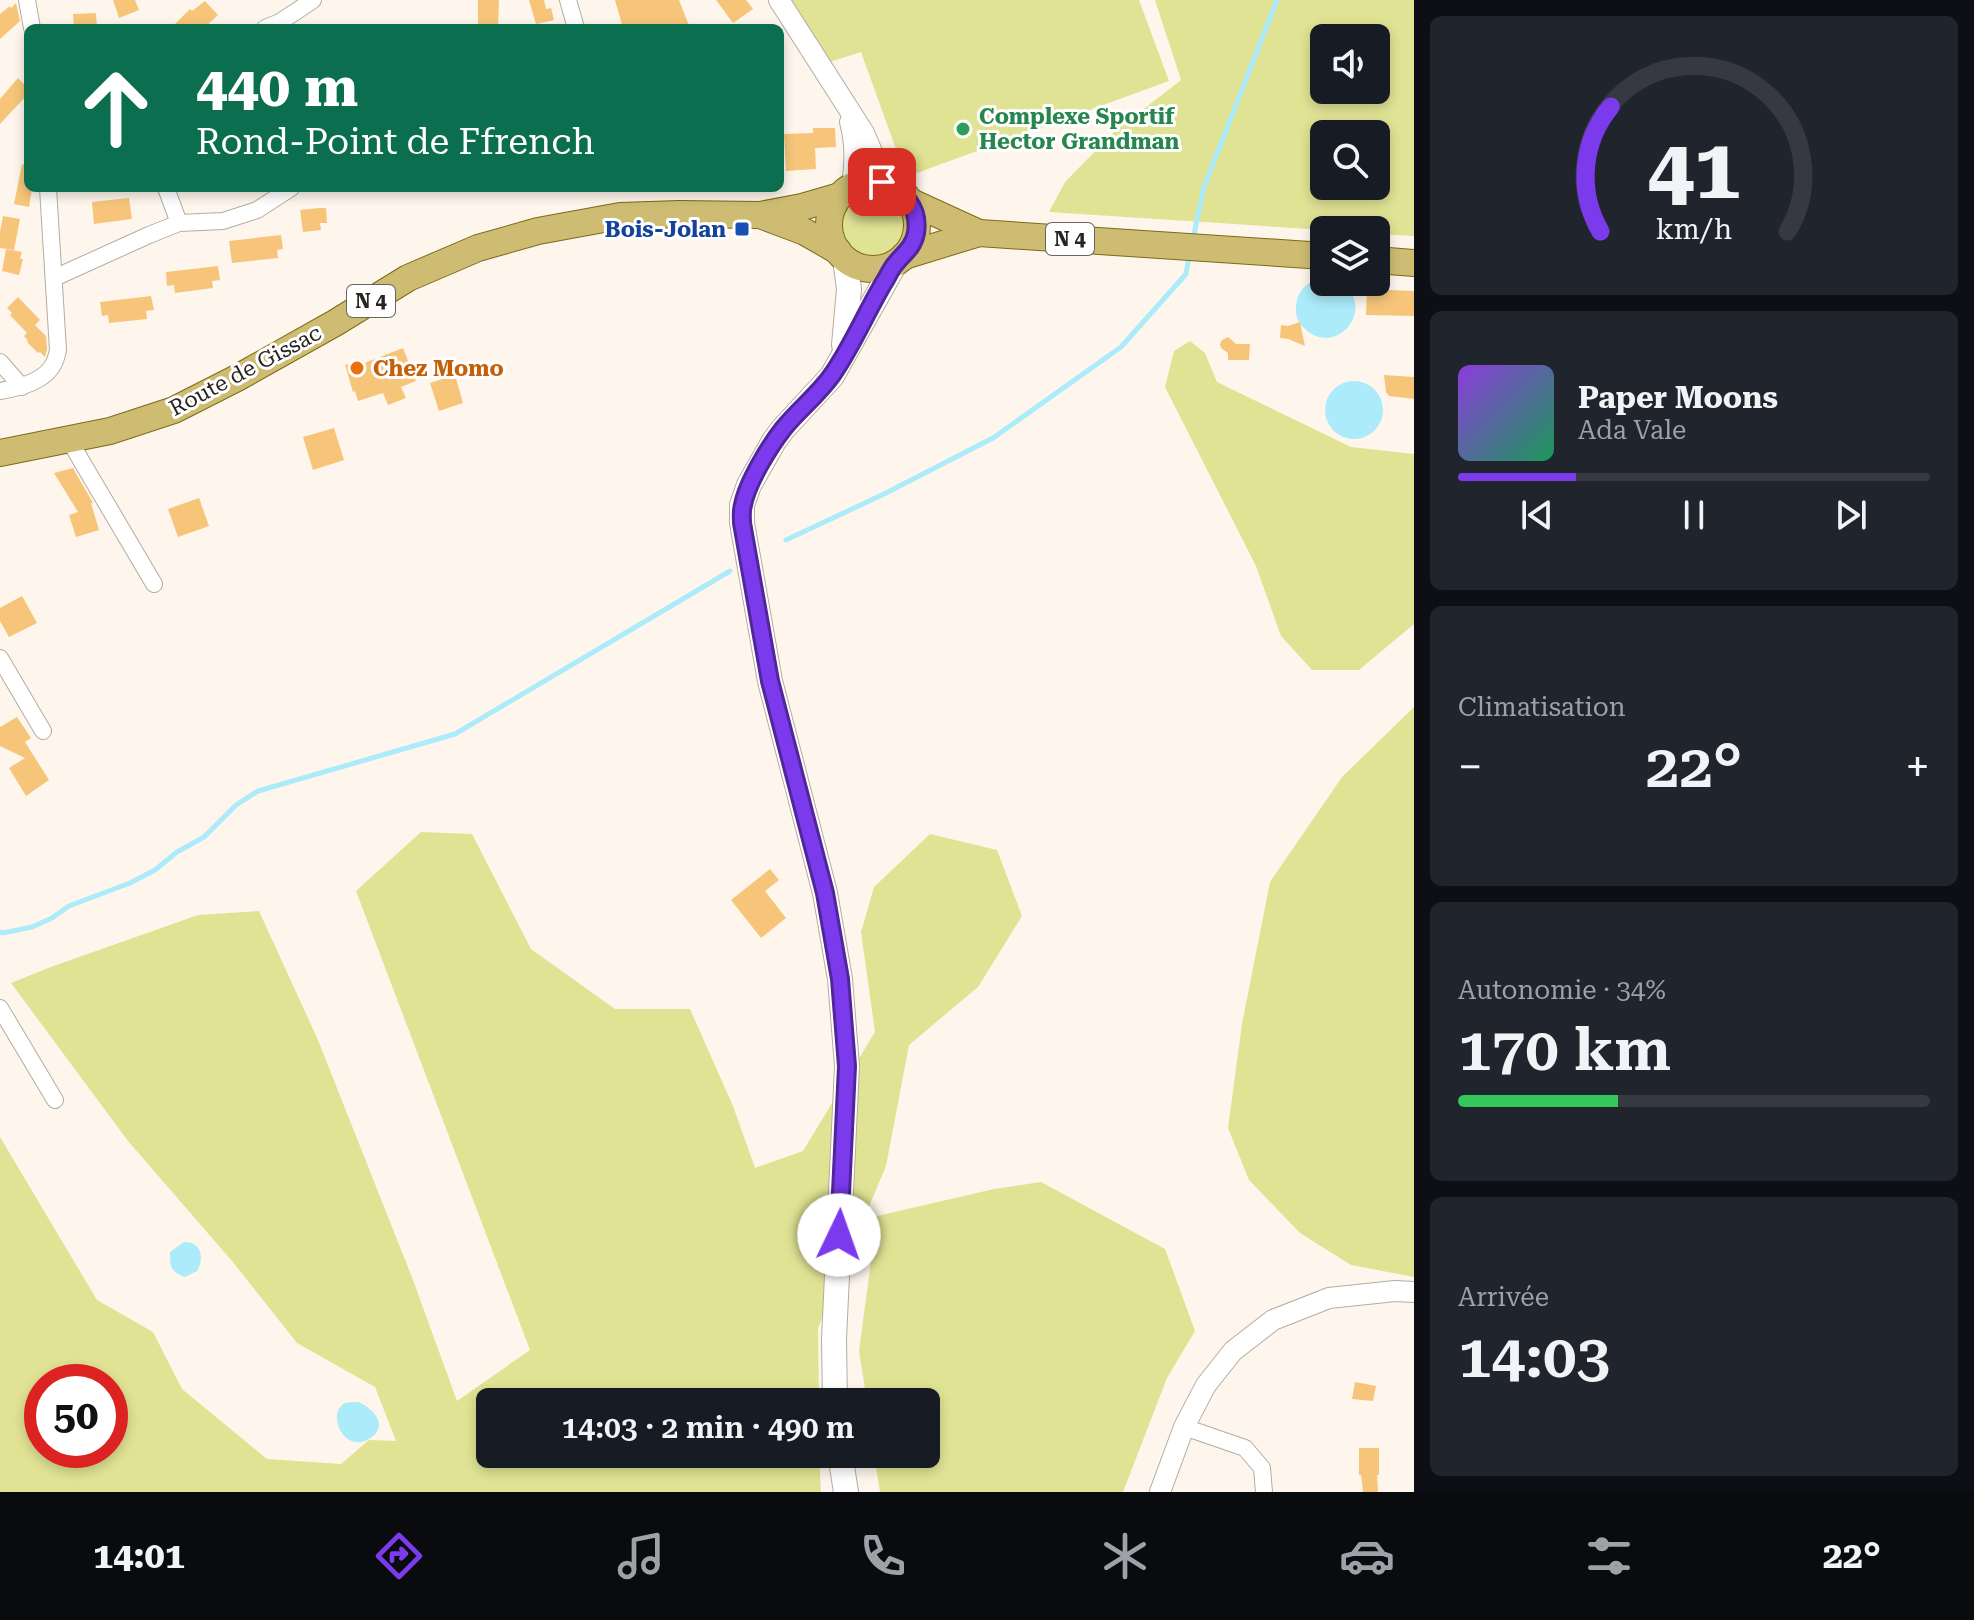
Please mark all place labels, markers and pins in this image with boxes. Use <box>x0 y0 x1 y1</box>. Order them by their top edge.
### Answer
place label: Complexe Sportif Hector Grandman <box>979 104 1180 154</box>
marker: Complexe Sportif Hector Grandman <box>954 120 972 138</box>
pin <box>848 148 916 216</box>
place label: Bois-Jolan <box>605 217 726 242</box>
marker: Bois-Jolan <box>733 220 751 238</box>
place label: Chez Momo <box>373 356 504 381</box>
marker: Chez Momo <box>348 359 366 377</box>

